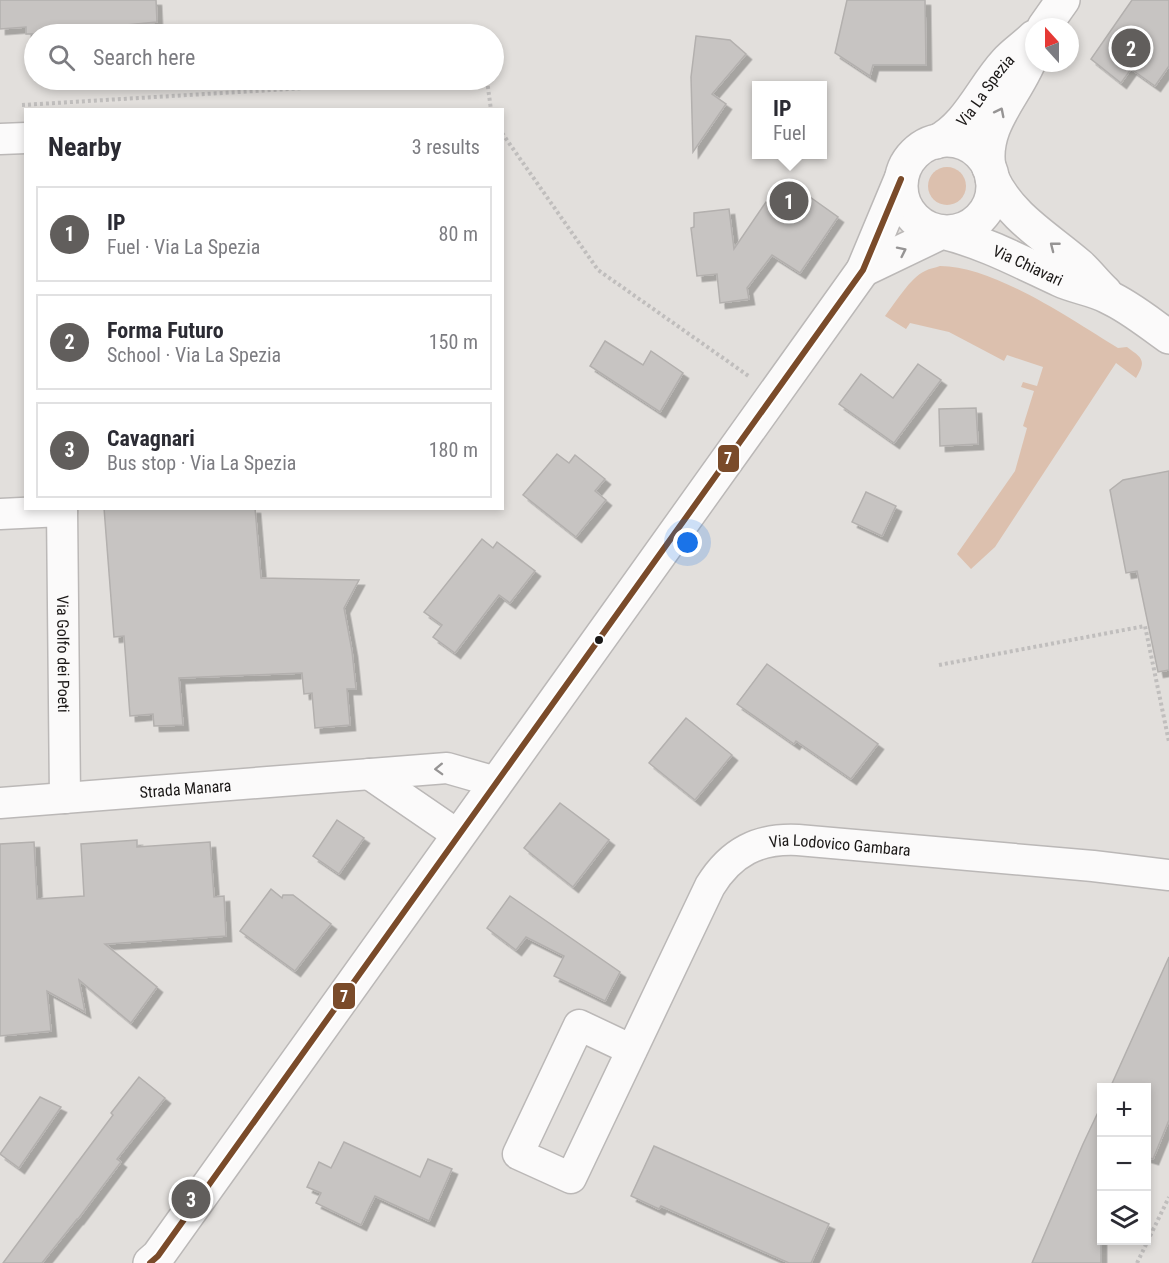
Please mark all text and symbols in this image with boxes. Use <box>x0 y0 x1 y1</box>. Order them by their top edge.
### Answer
north arrow <box>1025 18 1079 72</box>
search box <box>24 24 504 90</box>
pin: 2 <box>1112 26 1150 70</box>
icon: search <box>45 41 78 74</box>
text: Search here <box>93 45 195 70</box>
street label: Via La Spezia <box>953 51 1018 131</box>
popup <box>752 81 827 159</box>
text: IP <box>773 96 791 121</box>
one-way arrow <box>993 108 1005 119</box>
text: Fuel <box>773 121 806 145</box>
text: Nearby <box>48 132 122 162</box>
text: 3 results <box>412 135 480 159</box>
pin: 1 <box>770 178 808 224</box>
text: IP <box>107 210 125 235</box>
text: 1 <box>64 222 75 246</box>
text: 80 m <box>439 222 478 246</box>
text: Fuel · Via La Spezia <box>107 235 260 259</box>
street label: Via Chiavari <box>990 241 1066 290</box>
one-way arrow <box>1050 243 1061 254</box>
one-way arrow <box>896 246 907 258</box>
text: Forma Futuro <box>107 318 224 343</box>
text: 2 <box>64 330 75 354</box>
text: 150 m <box>429 330 478 354</box>
text: School · Via La Spezia <box>107 343 281 367</box>
text: Cavagnari <box>107 426 195 451</box>
text: 3 <box>64 438 75 462</box>
text: 180 m <box>429 438 478 462</box>
line badge: 7 <box>717 444 740 473</box>
text: 7 <box>724 449 732 468</box>
text: Bus stop · Via La Spezia <box>107 451 296 475</box>
your location <box>673 528 702 557</box>
street label: Via Golfo dei Poeti <box>53 595 73 713</box>
unlabelled marker <box>593 634 605 646</box>
one-way arrow <box>435 763 444 775</box>
street label: Strada Manara <box>139 776 232 802</box>
street label: Via Lodovico Gambara <box>768 831 911 860</box>
line badge: 7 <box>332 982 356 1010</box>
text: 7 <box>340 987 348 1006</box>
map controls <box>1097 1083 1151 1245</box>
button: + <box>1097 1083 1151 1137</box>
button: − <box>1097 1137 1151 1191</box>
pin: 3 <box>172 1176 210 1222</box>
button: layers <box>1097 1191 1151 1245</box>

